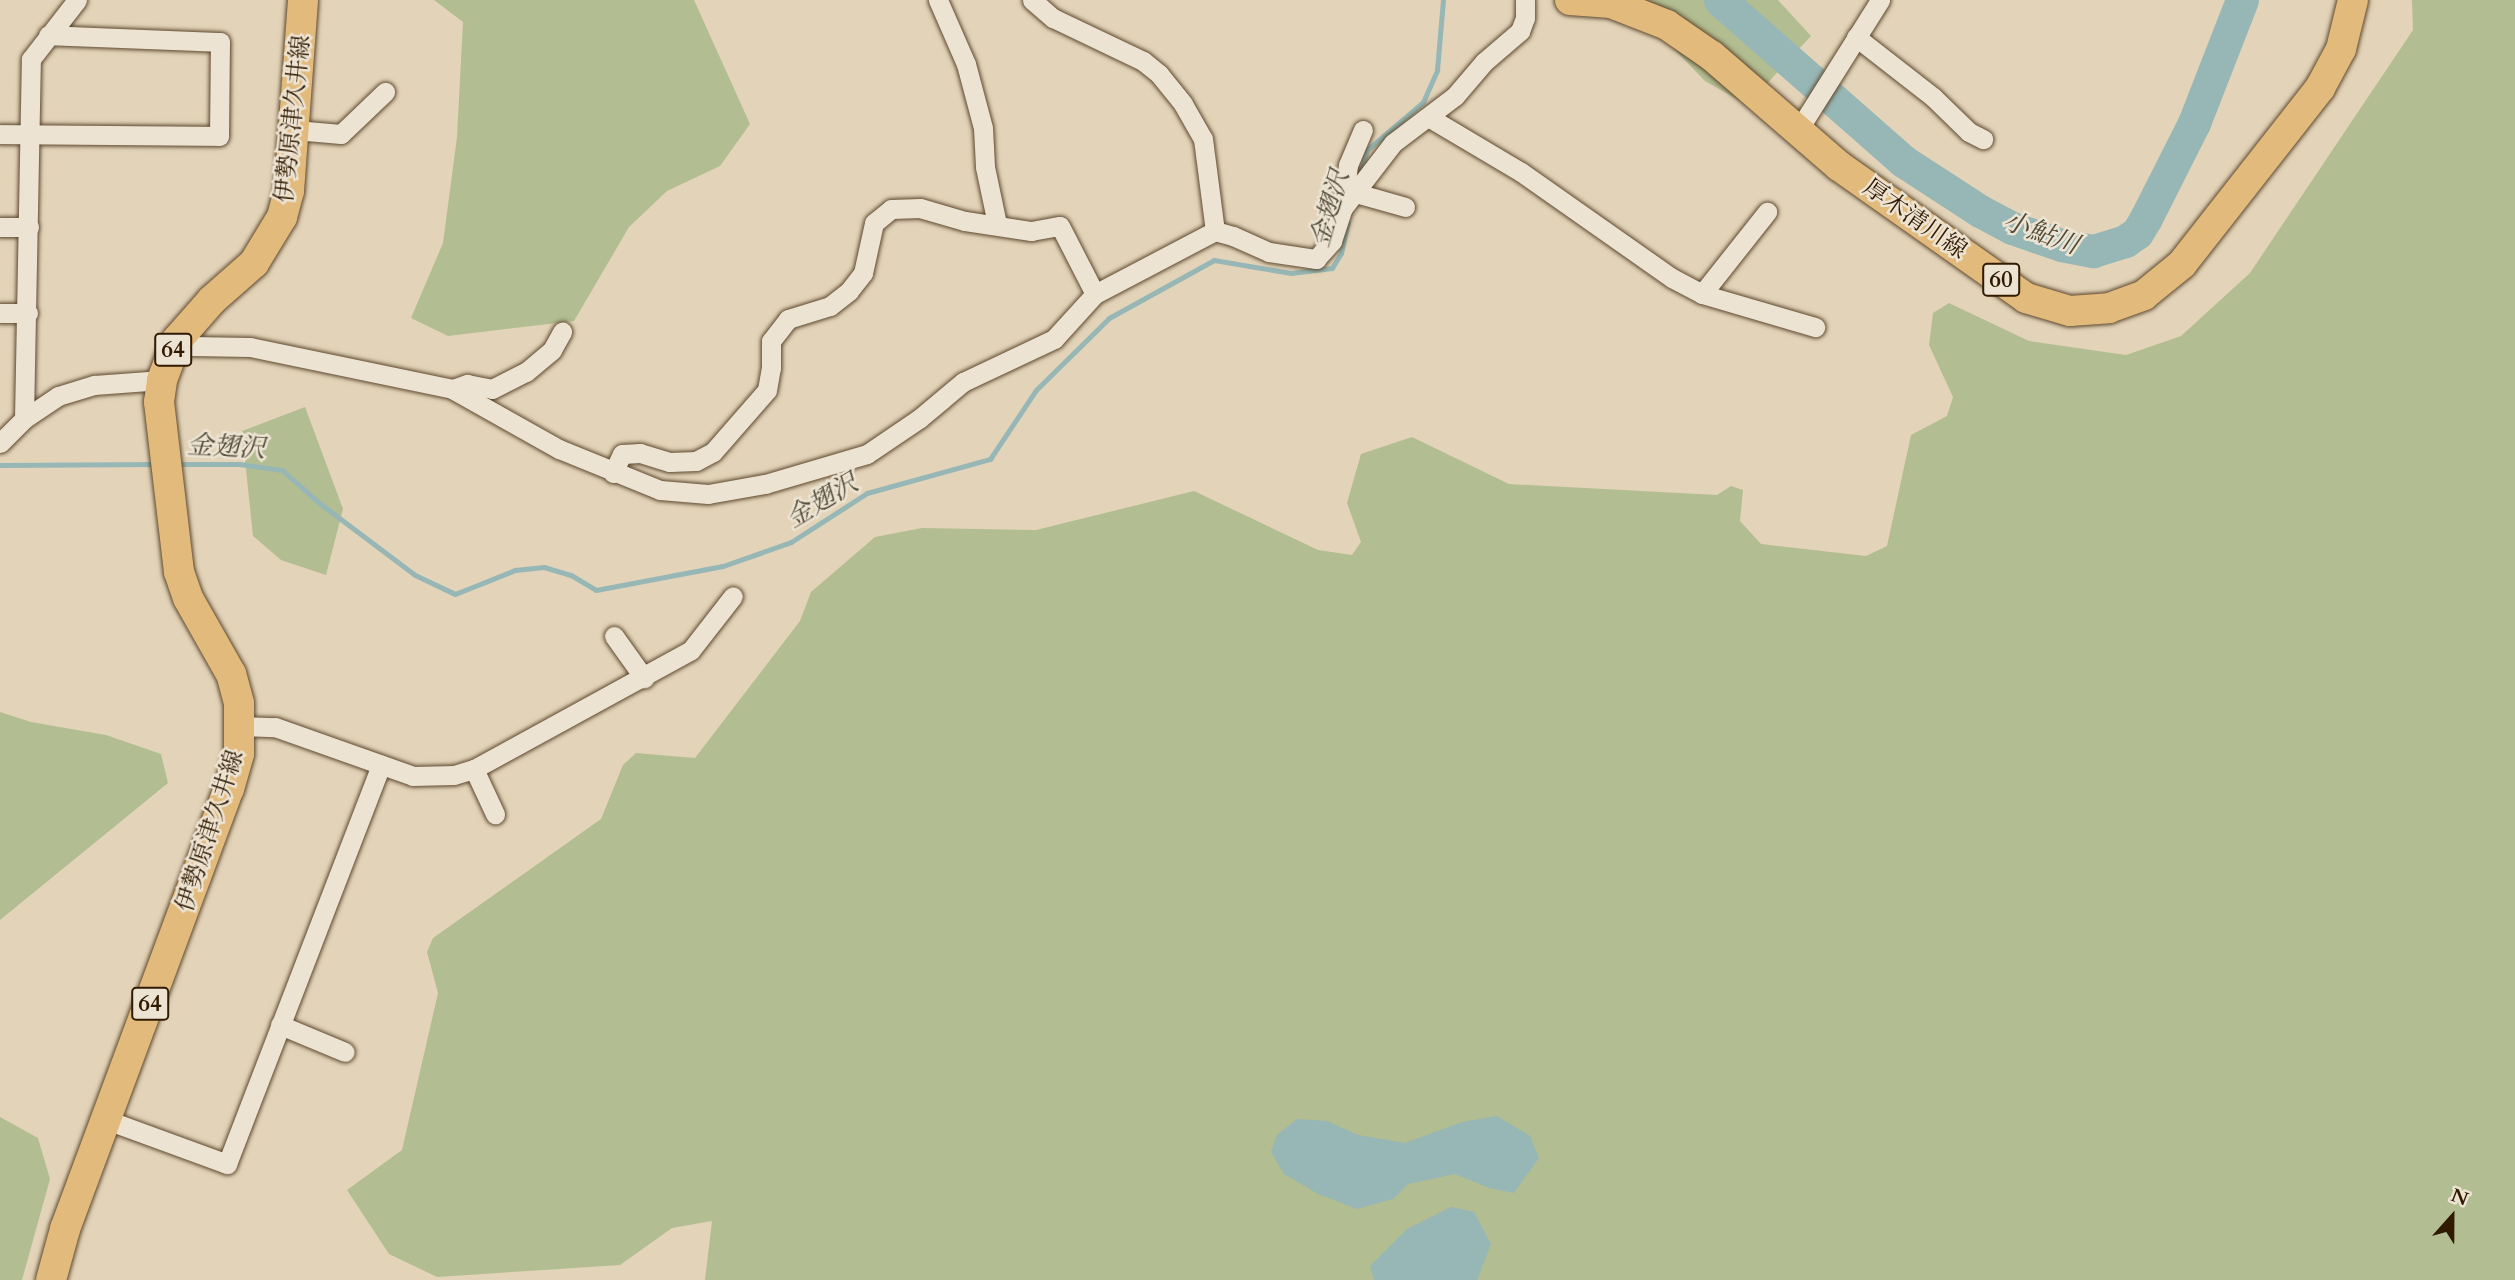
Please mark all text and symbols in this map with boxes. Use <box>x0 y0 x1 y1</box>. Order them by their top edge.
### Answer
street label: 伊勢原津久井線 <box>270 34 316 204</box>
water label: 金翅沢 <box>1304 167 1356 251</box>
street label: 厚木清川線 <box>1858 173 1972 265</box>
water label: 小鮎川 <box>1999 205 2083 261</box>
road number: 60 <box>1982 260 2020 300</box>
road number: 64 <box>154 330 192 370</box>
water label: 金翅沢 <box>186 429 266 465</box>
water label: 金翅沢 <box>781 468 863 534</box>
street label: 伊勢原津久井線 <box>170 747 250 915</box>
road number: 64 <box>131 984 169 1023</box>
north arrow <box>2417 1182 2487 1252</box>
text: N <box>2447 1182 2472 1212</box>

